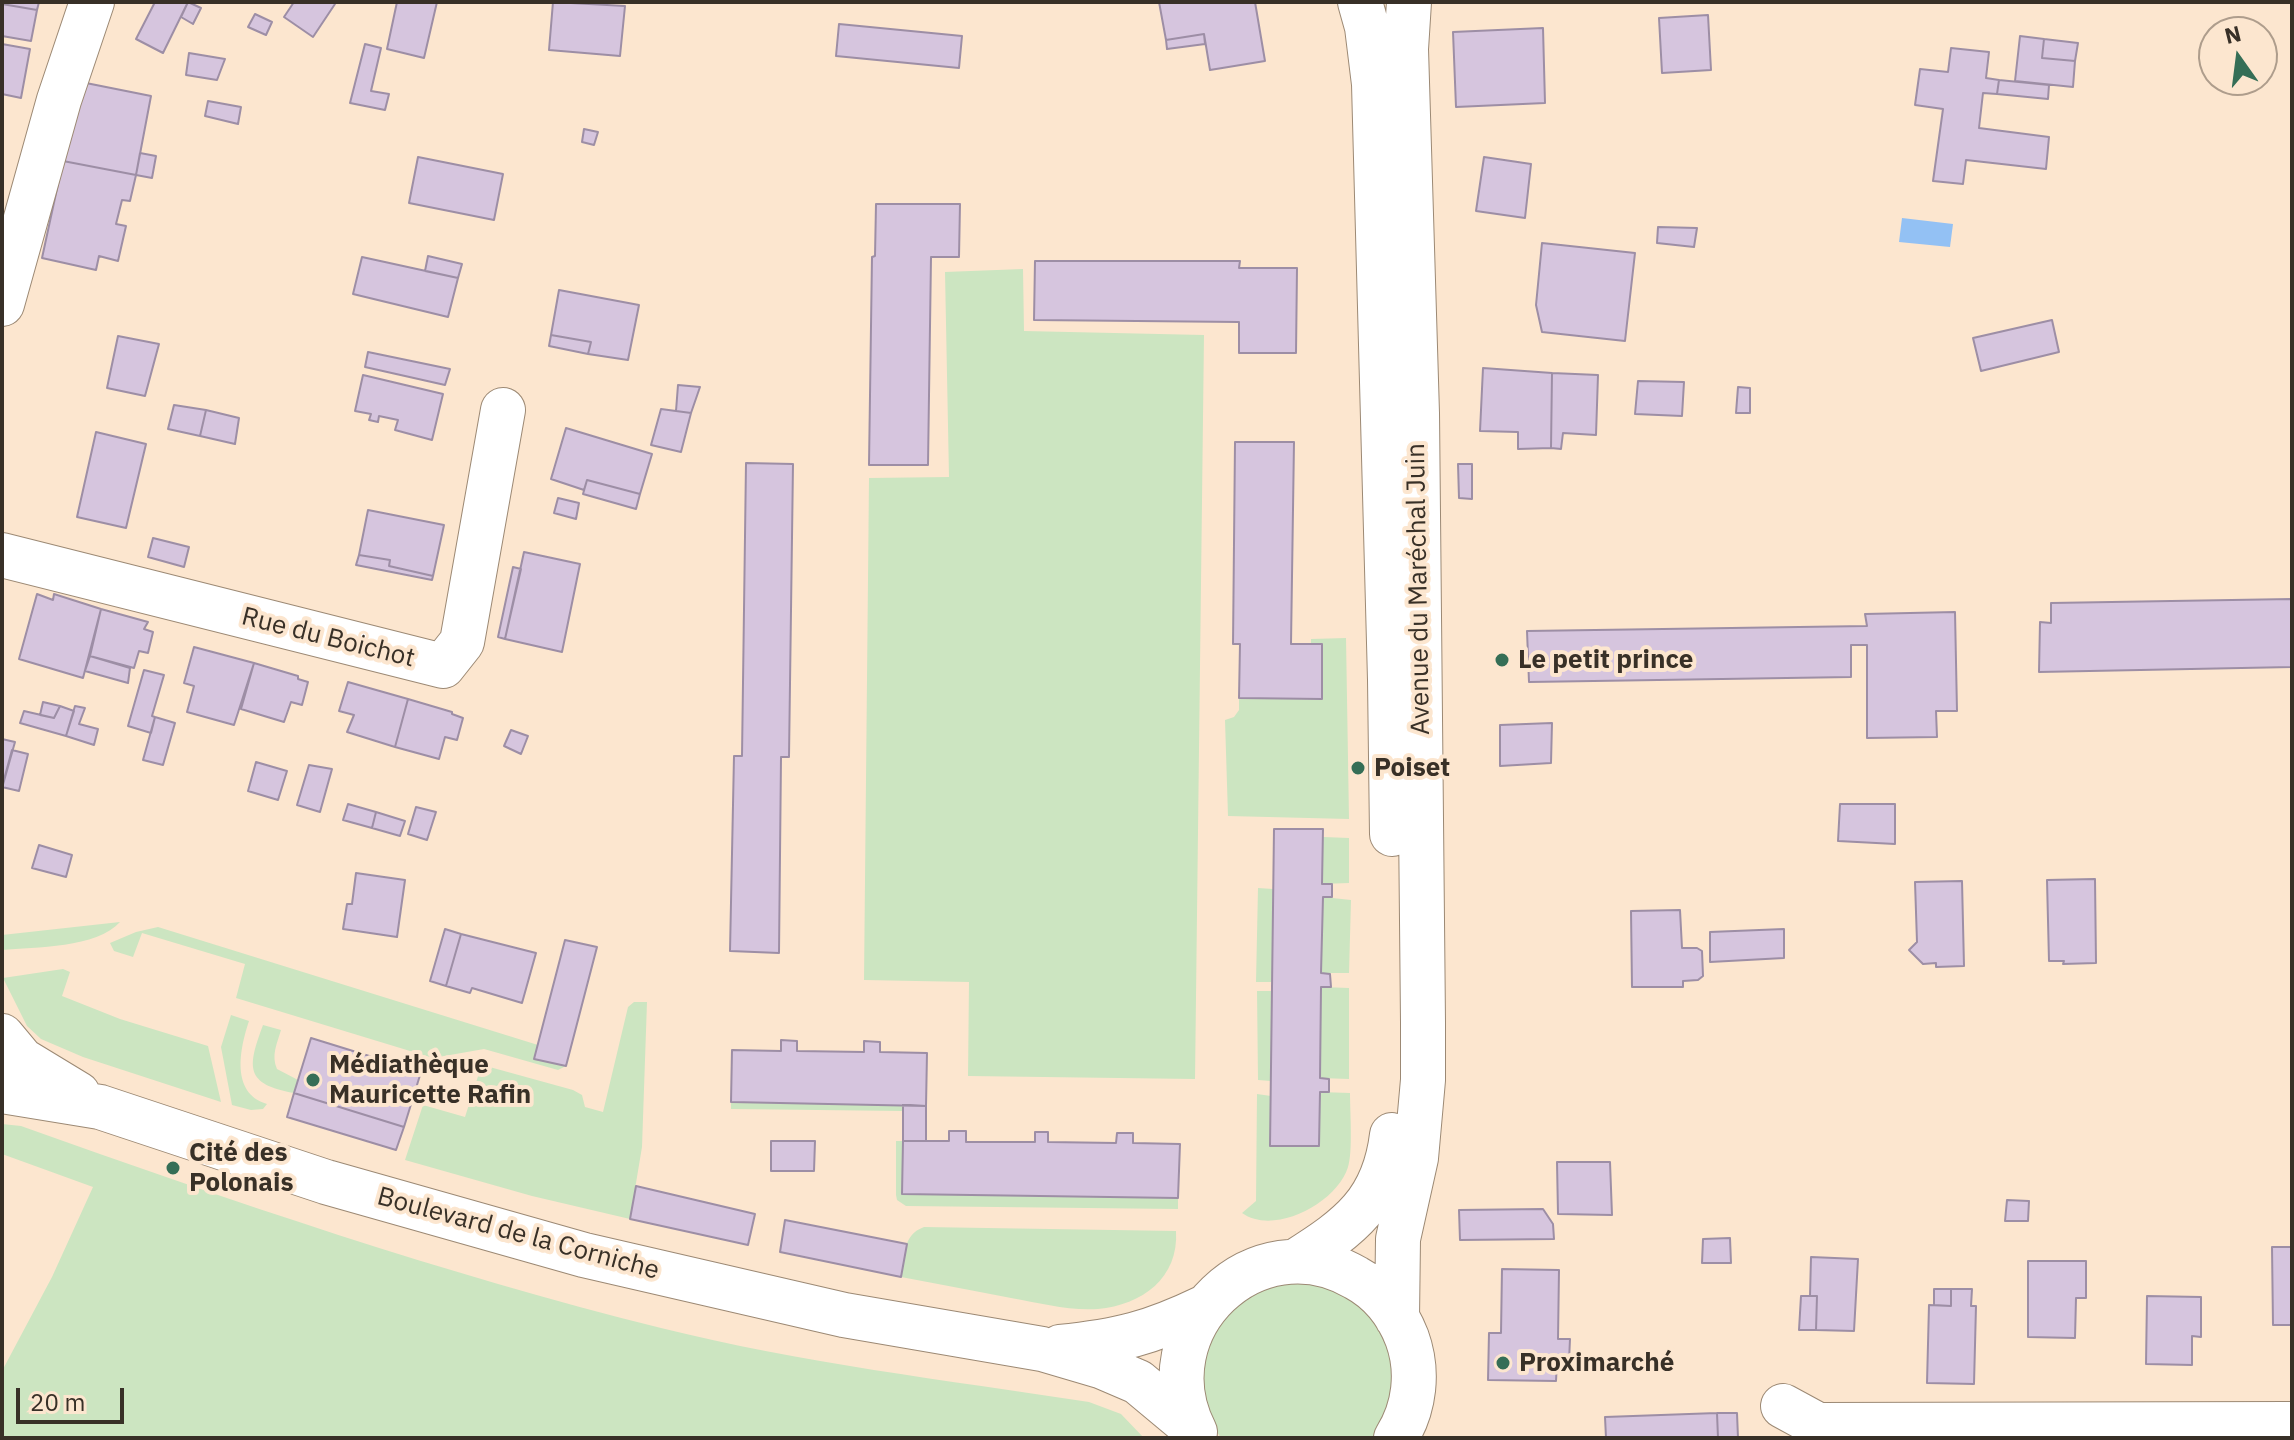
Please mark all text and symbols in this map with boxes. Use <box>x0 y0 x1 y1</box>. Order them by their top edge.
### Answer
north arrow <box>2198 16 2278 96</box>
text: N <box>2221 18 2244 50</box>
street label: Avenue du Maréchal Juin <box>1401 443 1437 735</box>
street label: Rue du Boichot <box>238 601 418 675</box>
place label: Le petit prince <box>1518 644 1693 676</box>
marker: Le petit prince <box>1493 651 1511 669</box>
place label: Poiset <box>1374 752 1450 784</box>
marker: Poiset <box>1349 759 1367 777</box>
place label: Médiathèque Mauricette Rafin <box>329 1049 531 1110</box>
marker: Médiathèque Mauricette Rafin <box>304 1071 322 1089</box>
place label: Cité des Polonais <box>189 1137 294 1198</box>
marker: Cité des Polonais <box>164 1159 182 1177</box>
street label: Boulevard de la Corniche <box>374 1181 662 1287</box>
place label: Proximarché <box>1519 1347 1674 1379</box>
marker: Proximarché <box>1494 1354 1512 1372</box>
scale bar <box>20 1372 128 1422</box>
text: 20 m <box>30 1386 85 1418</box>

